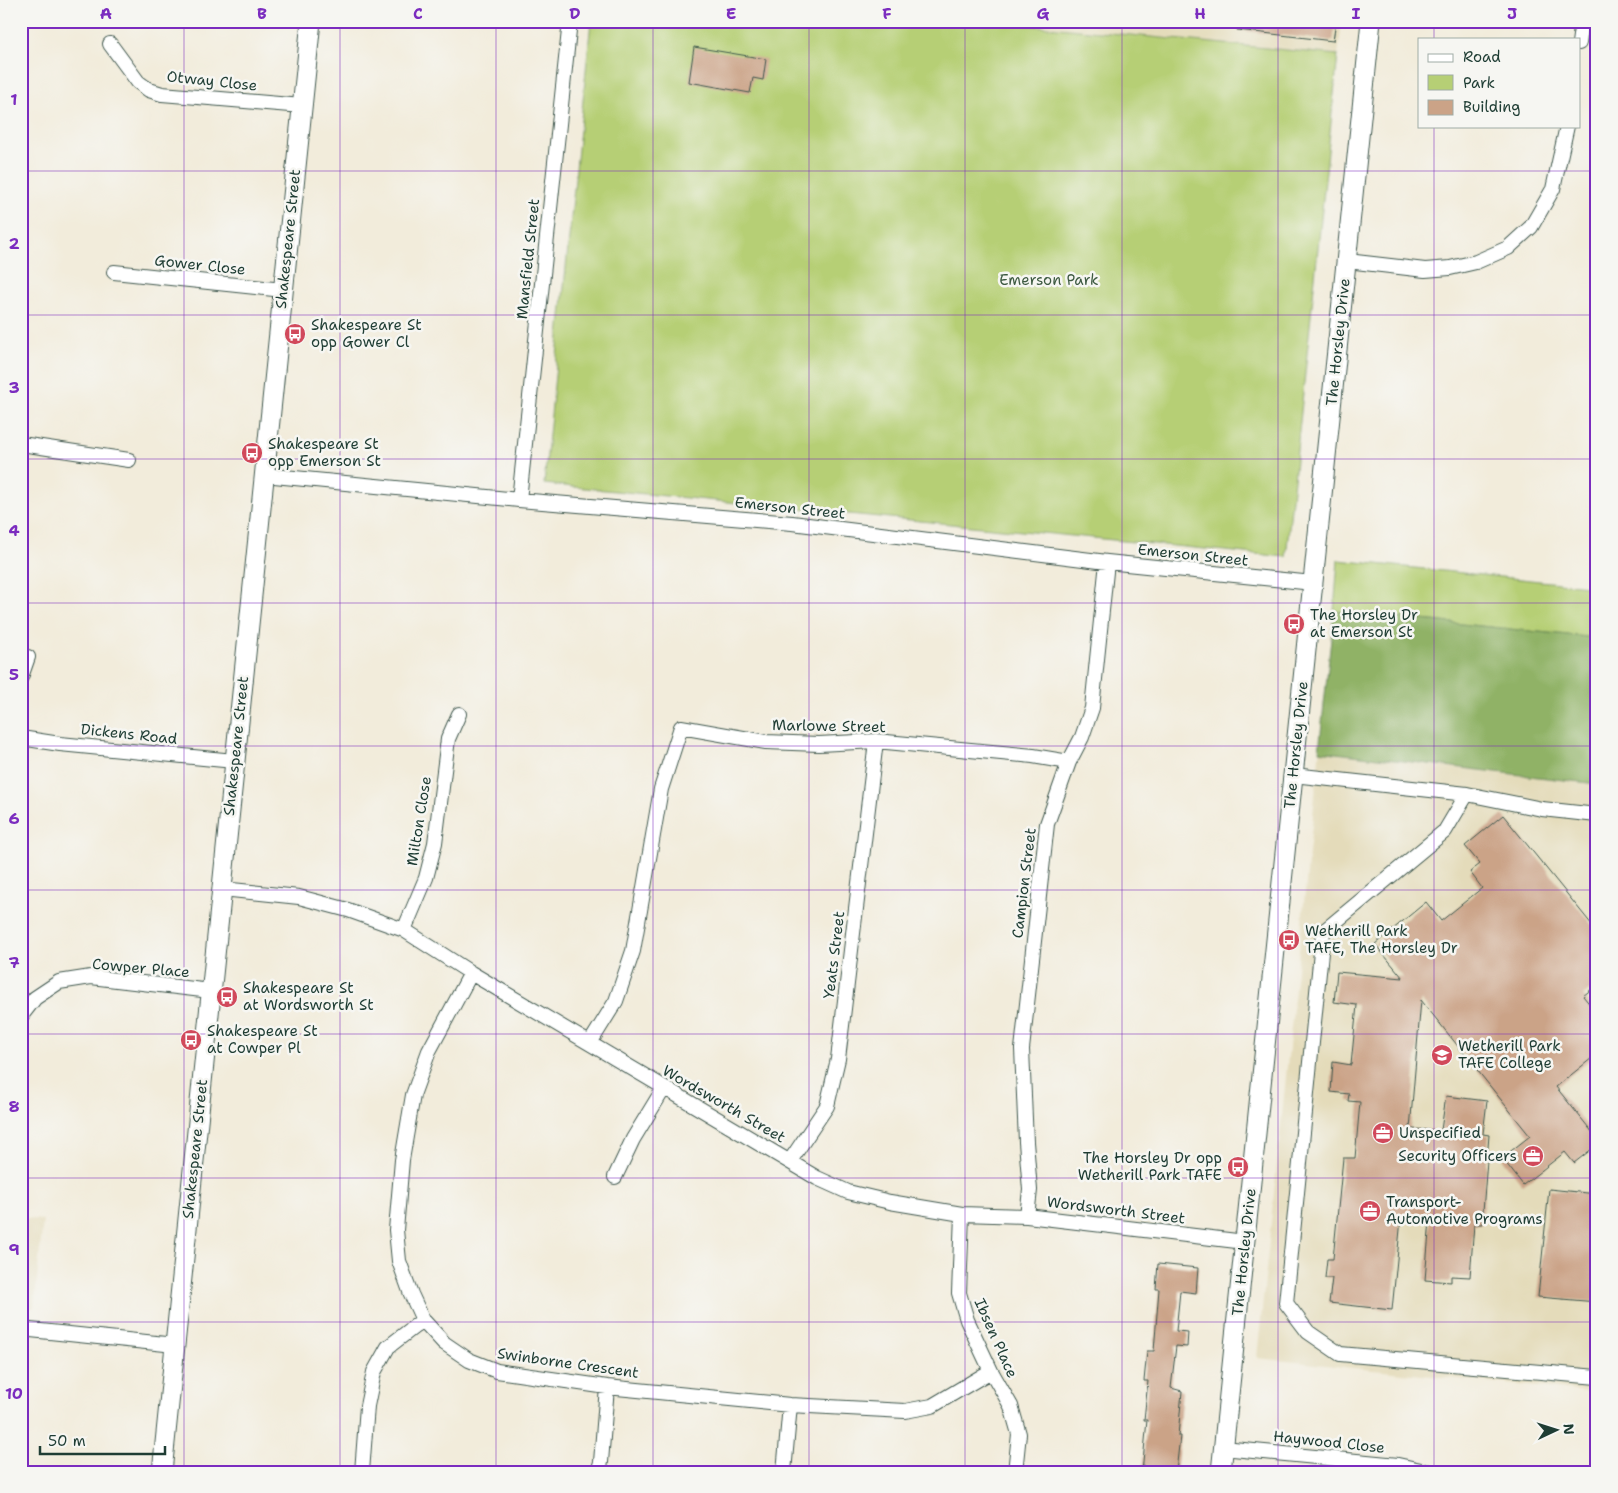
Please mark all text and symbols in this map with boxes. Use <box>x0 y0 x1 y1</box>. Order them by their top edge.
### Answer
text: A <box>100 3 112 24</box>
text: B <box>257 3 267 24</box>
text: C <box>413 3 423 24</box>
text: D <box>569 3 581 24</box>
text: E <box>726 3 736 24</box>
text: F <box>882 3 892 24</box>
text: G <box>1037 3 1050 24</box>
text: H <box>1194 3 1206 24</box>
text: I <box>1352 3 1361 24</box>
text: J <box>1507 3 1517 24</box>
legend <box>1418 38 1580 128</box>
text: Road <box>1463 47 1501 67</box>
street label: Otway Close <box>166 66 258 96</box>
text: Park <box>1463 73 1495 93</box>
text: 1 <box>10 89 18 110</box>
text: Building <box>1463 97 1520 117</box>
street label: Shakespeare Street <box>271 168 305 310</box>
street label: Mansfield Street <box>512 198 544 320</box>
text: 2 <box>8 233 20 254</box>
street label: Gower Close <box>153 250 247 280</box>
park label: Emerson Park <box>999 270 1099 290</box>
street label: The Horsley Drive <box>1321 277 1355 407</box>
place label: Shakespeare St opp Gower Cl <box>311 315 422 352</box>
bus stop icon: Shakespeare St opp Gower Cl <box>283 322 307 346</box>
text: 3 <box>8 377 20 398</box>
place label: Shakespeare St opp Emerson St <box>268 434 381 471</box>
bus stop icon: Shakespeare St opp Emerson St <box>240 441 264 465</box>
street label: Emerson Street <box>734 492 846 524</box>
text: 4 <box>8 520 20 541</box>
street label: Emerson Street <box>1137 539 1249 571</box>
place label: The Horsley Dr at Emerson St <box>1310 605 1418 642</box>
bus stop icon: The Horsley Dr at Emerson St <box>1282 612 1306 636</box>
text: 5 <box>9 664 19 685</box>
street label: Shakespeare Street <box>219 675 253 817</box>
street label: The Horsley Drive <box>1279 680 1313 810</box>
street label: Marlowe Street <box>772 715 886 737</box>
street label: Dickens Road <box>80 719 179 749</box>
street label: Milton Close <box>402 775 436 867</box>
text: 6 <box>8 808 20 829</box>
street label: Campion Street <box>1007 827 1041 939</box>
street label: Yeats Street <box>819 910 849 1000</box>
place label: Wetherill Park TAFE, The Horsley Dr <box>1305 921 1458 958</box>
bus stop icon: Wetherill Park TAFE, The Horsley Dr <box>1277 928 1301 952</box>
text: 7 <box>8 952 20 973</box>
street label: Cowper Place <box>91 954 191 982</box>
place label: Shakespeare St at Wordsworth St <box>243 978 374 1015</box>
bus stop icon: Shakespeare St at Wordsworth St <box>215 985 239 1009</box>
place label: Shakespeare St at Cowper Pl <box>207 1021 318 1058</box>
bus stop icon: Shakespeare St at Cowper Pl <box>179 1028 203 1052</box>
place label: Wetherill Park TAFE College <box>1458 1036 1561 1073</box>
school or university icon: Wetherill Park TAFE College <box>1430 1043 1454 1067</box>
street label: Wordsworth Street <box>659 1061 789 1147</box>
street label: Shakespeare Street <box>178 1078 212 1220</box>
text: 8 <box>8 1096 20 1117</box>
office icon: Unspecified <box>1371 1121 1395 1145</box>
place label: Unspecified <box>1399 1123 1481 1143</box>
office icon: Security Officers <box>1521 1144 1545 1168</box>
place label: Security Officers <box>1398 1146 1517 1166</box>
place label: The Horsley Dr opp Wetherill Park TAFE <box>1078 1148 1222 1185</box>
bus stop icon: The Horsley Dr opp Wetherill Park TAFE <box>1226 1155 1250 1179</box>
street label: The Horsley Drive <box>1227 1187 1261 1317</box>
street label: Wordsworth Street <box>1046 1192 1186 1228</box>
place label: Transport- Automotive Programs <box>1386 1192 1543 1229</box>
office icon: Transport- Automotive Programs <box>1358 1199 1382 1223</box>
text: 9 <box>8 1239 20 1260</box>
street label: Ibsen Place <box>970 1295 1022 1381</box>
street label: Swinborne Crescent <box>496 1343 640 1383</box>
text: 10 <box>5 1383 23 1404</box>
north arrow <box>1530 1406 1580 1456</box>
scale bar <box>40 1423 165 1455</box>
text: N <box>1560 1423 1578 1435</box>
street label: Haywood Close <box>1272 1426 1386 1458</box>
text: 50 m <box>48 1431 86 1451</box>

